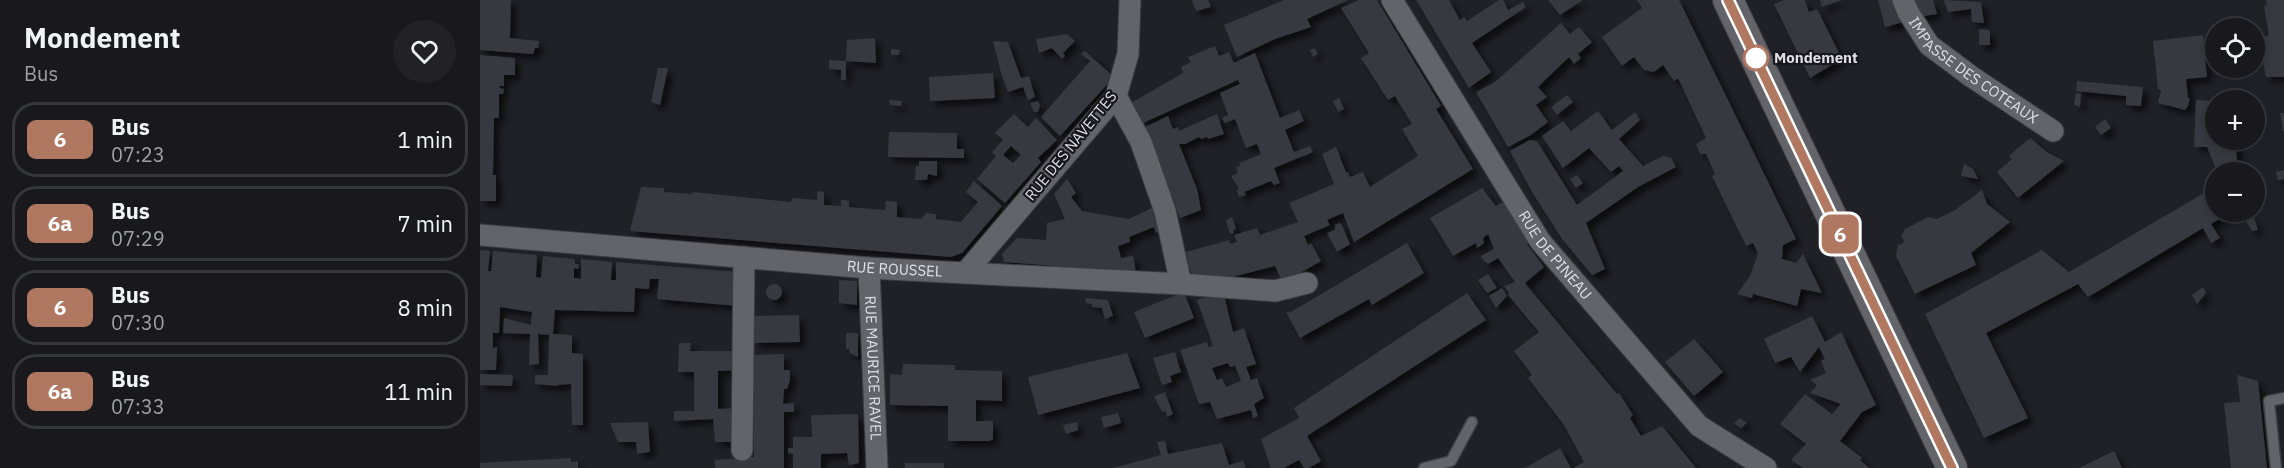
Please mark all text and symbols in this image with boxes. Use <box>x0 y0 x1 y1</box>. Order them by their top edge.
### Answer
street label: IMPASSE DES COTEAUX <box>1905 13 2042 128</box>
map controls <box>2205 18 2265 222</box>
button: locate <box>2205 18 2265 78</box>
text: Mondement <box>24 19 180 56</box>
button: heart <box>393 20 456 83</box>
marker: Mondement <box>1743 45 1769 71</box>
place label: Mondement <box>1774 48 1858 67</box>
text: Bus <box>24 60 58 87</box>
street label: RUE DES NAVETTES <box>1021 87 1121 204</box>
button: + <box>2205 90 2265 150</box>
text: Bus <box>111 112 150 141</box>
text: 6 <box>54 125 66 153</box>
text: 1 min <box>397 125 453 154</box>
text: 07:23 <box>111 141 165 168</box>
button: − <box>2205 162 2265 222</box>
text: Bus <box>111 196 150 225</box>
street label: RUE DE PINEAU <box>1515 207 1596 303</box>
text: 6a <box>48 209 72 237</box>
text: 7 min <box>397 209 453 238</box>
line badge: 6 <box>1820 214 1860 254</box>
text: 6 <box>1834 220 1846 248</box>
text: 07:29 <box>111 225 165 252</box>
street label: RUE ROUSSEL <box>846 256 943 281</box>
text: Bus <box>111 280 150 309</box>
text: 6 <box>54 293 66 321</box>
text: 8 min <box>397 293 453 322</box>
street label: RUE MAURICE RAVEL <box>861 295 886 441</box>
text: 07:30 <box>111 309 165 336</box>
text: Bus <box>111 364 150 393</box>
text: 6a <box>48 377 72 405</box>
text: 11 min <box>384 377 453 406</box>
text: 07:33 <box>111 393 165 420</box>

